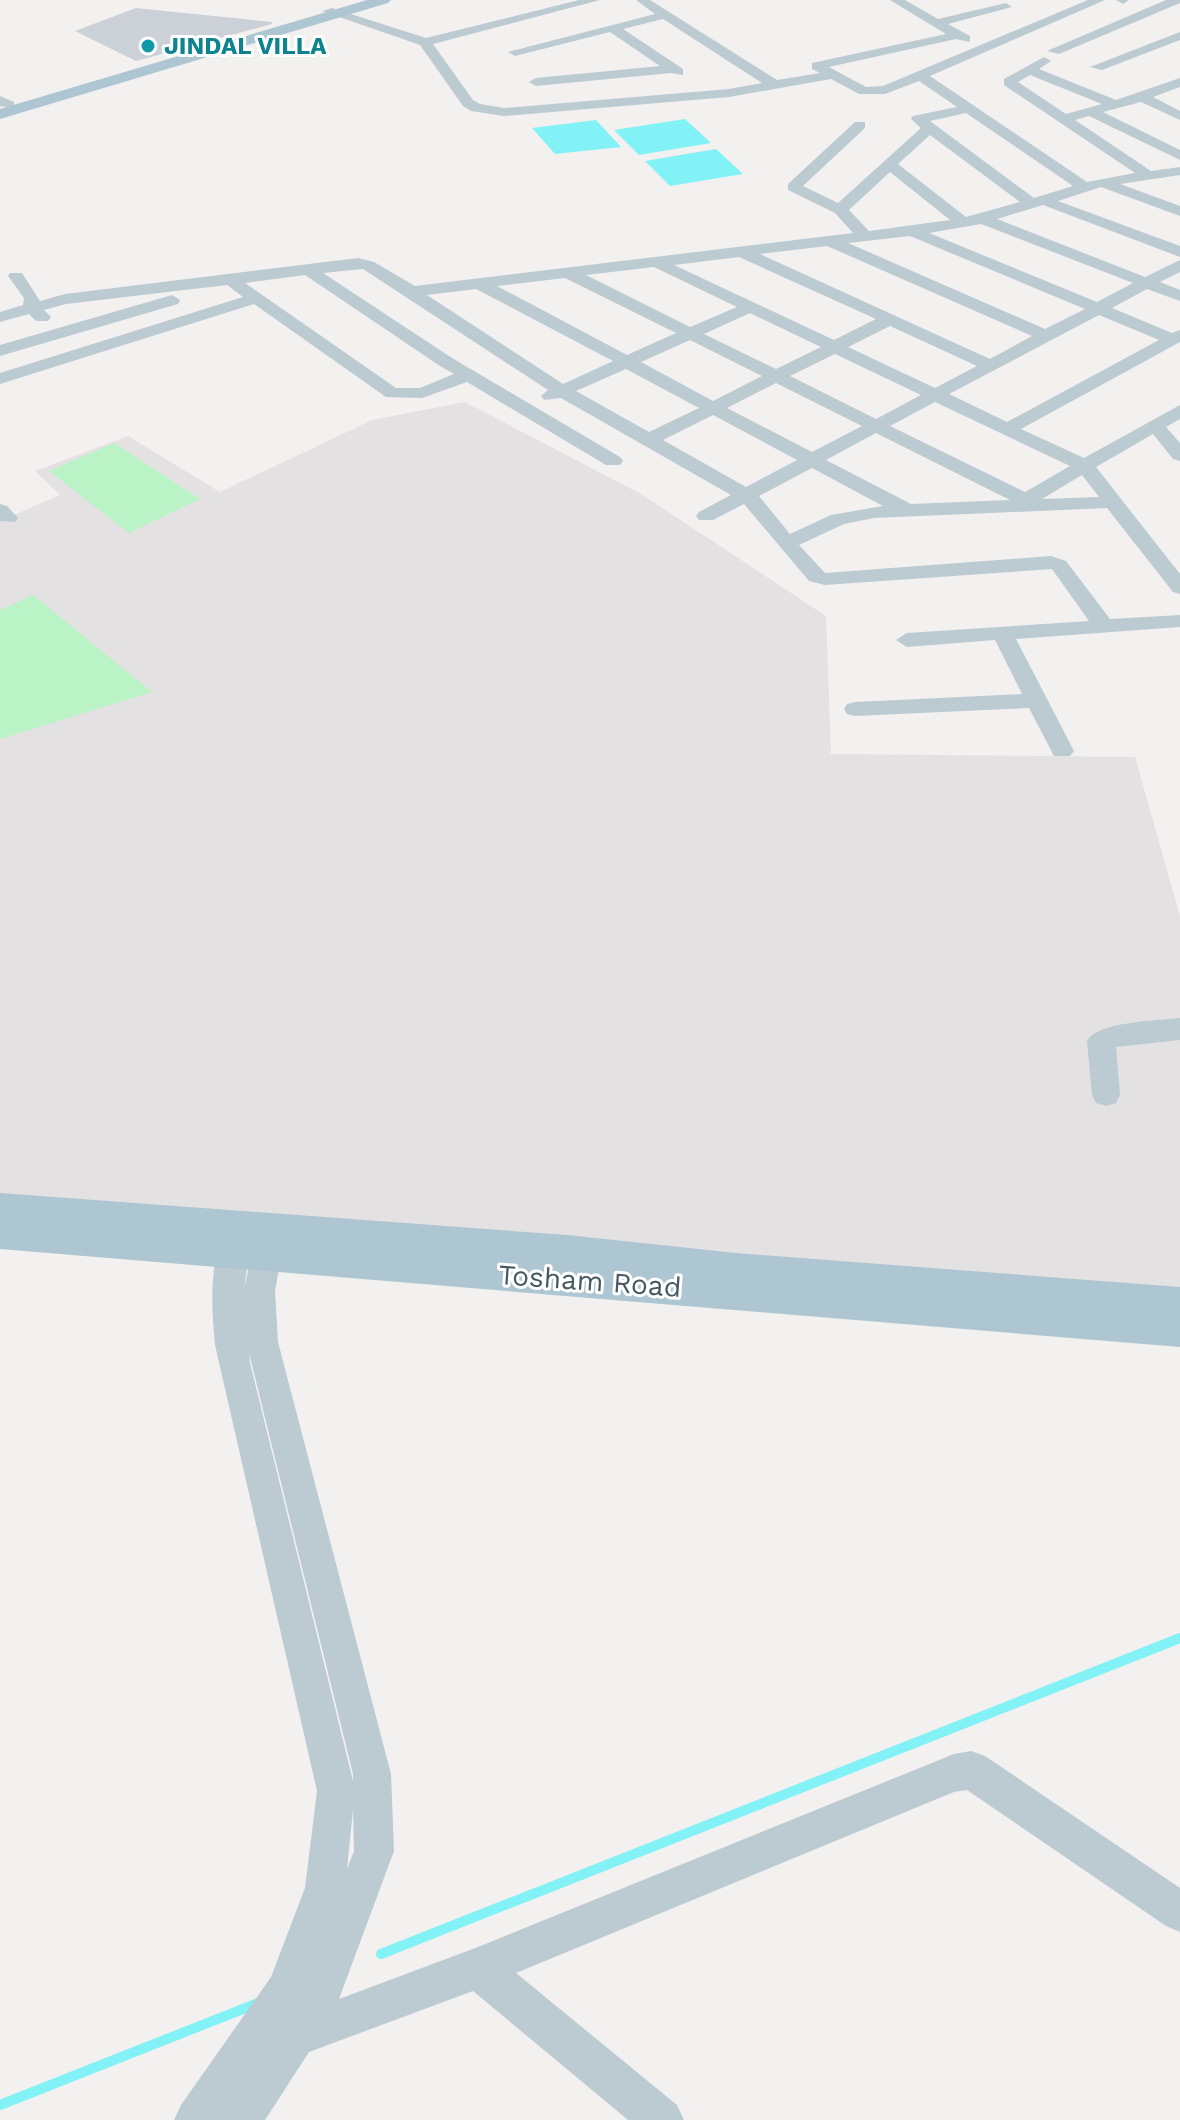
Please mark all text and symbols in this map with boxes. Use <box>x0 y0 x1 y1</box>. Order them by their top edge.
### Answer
place label: JINDAL VILLA <box>164 32 327 60</box>
marker: JINDAL VILLA <box>139 37 157 55</box>
street label: Tosham Road <box>497 1258 683 1304</box>

